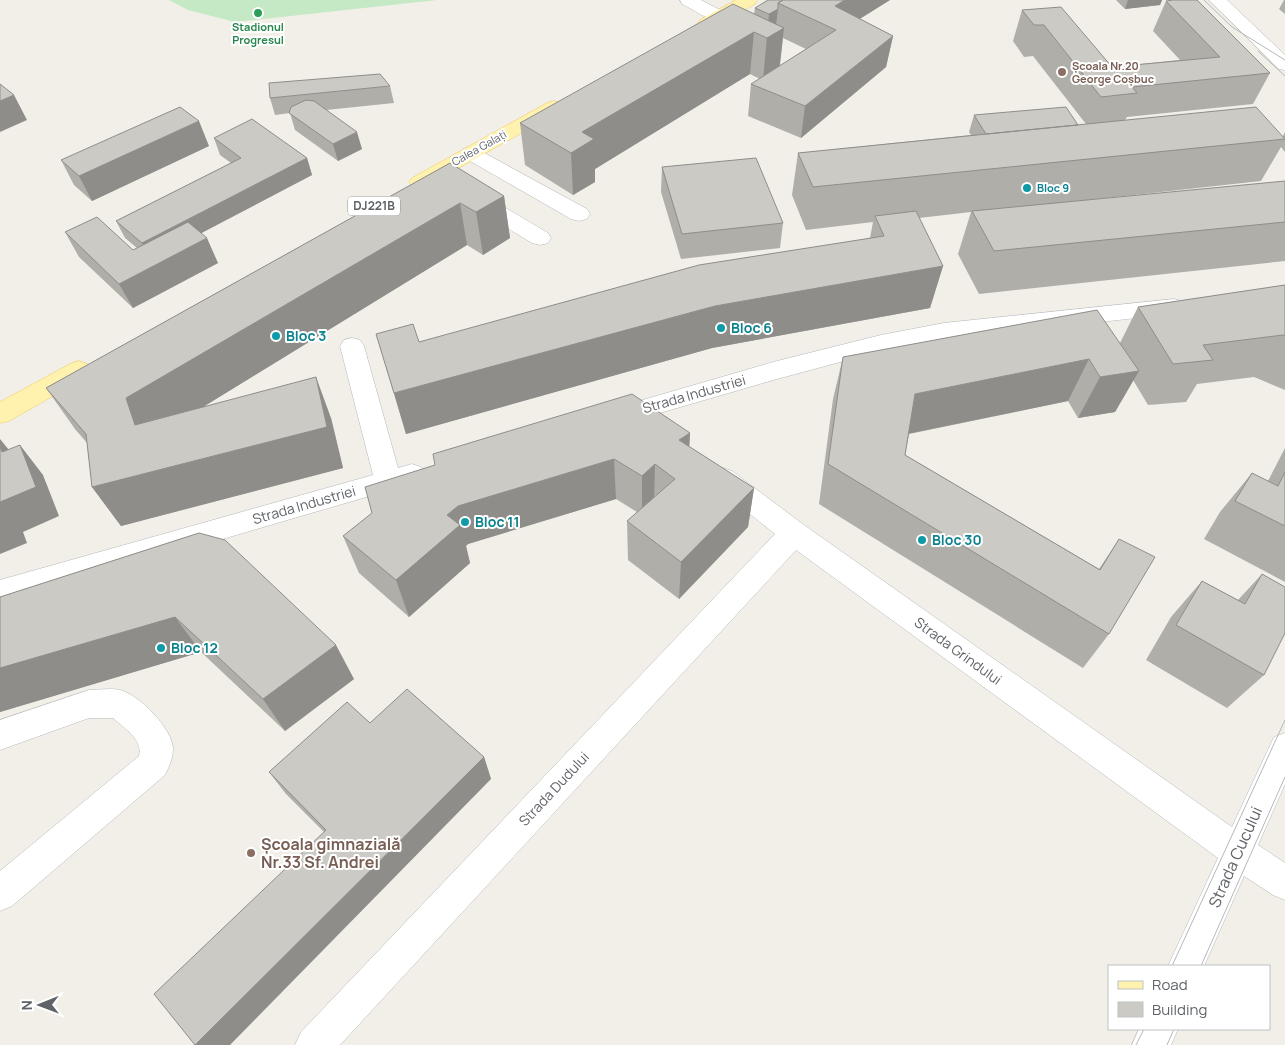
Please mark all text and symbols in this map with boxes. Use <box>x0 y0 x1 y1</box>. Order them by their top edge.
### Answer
marker: Stadionul Progresul <box>252 7 264 19</box>
place label: Stadionul Progresul <box>232 19 284 47</box>
place label: Școala Nr.20 George Coșbuc <box>1072 58 1154 87</box>
marker: Școala Nr.20 George Coșbuc <box>1056 66 1068 78</box>
street label: Calea Galați <box>449 126 509 169</box>
place label: Bloc 9 <box>1037 180 1069 195</box>
marker: Bloc 9 <box>1021 182 1033 194</box>
road number: DJ221B <box>348 197 400 216</box>
place label: Bloc 6 <box>731 318 772 337</box>
marker: Bloc 6 <box>715 322 727 334</box>
place label: Bloc 3 <box>286 326 326 345</box>
marker: Bloc 3 <box>270 330 282 342</box>
street label: Strada Industriei <box>640 370 748 417</box>
street label: Strada Industriei <box>250 481 358 528</box>
place label: Bloc 11 <box>475 512 520 531</box>
marker: Bloc 11 <box>459 516 471 528</box>
place label: Bloc 30 <box>932 530 982 549</box>
marker: Bloc 30 <box>916 534 928 546</box>
street label: Strada Grindului <box>911 612 1006 689</box>
place label: Bloc 12 <box>171 638 218 657</box>
marker: Bloc 12 <box>155 642 167 654</box>
street label: Strada Dudului <box>514 747 593 830</box>
street label: Strada Cucului <box>1203 803 1267 911</box>
place label: Școala gimnazială Nr.33 Sf. Andrei <box>261 833 400 873</box>
marker: Școala gimnazială Nr.33 Sf. Andrei <box>245 847 257 859</box>
legend <box>1108 965 1270 1030</box>
text: Road <box>1152 974 1188 995</box>
north arrow <box>15 980 65 1030</box>
text: Building <box>1152 999 1207 1020</box>
text: N <box>17 1000 36 1010</box>

